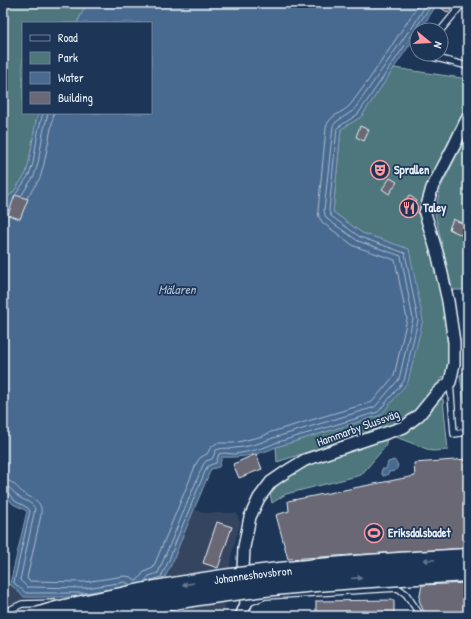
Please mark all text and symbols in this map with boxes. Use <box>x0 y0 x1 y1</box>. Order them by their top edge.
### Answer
legend <box>22 22 152 114</box>
north arrow <box>409 22 449 62</box>
text: Road <box>58 29 78 46</box>
text: N <box>431 40 446 50</box>
text: Park <box>58 49 78 66</box>
text: Water <box>58 69 84 86</box>
text: Building <box>58 89 93 106</box>
theatre icon: Sprallen <box>369 159 391 181</box>
place label: Sprallen <box>394 161 430 179</box>
restaurant icon: Taley <box>398 197 420 219</box>
place label: Taley <box>422 199 446 217</box>
water label: Mälaren <box>158 280 197 298</box>
street label: Hammarby Slussväg <box>314 405 401 450</box>
sports icon: Eriksdalsbadet <box>363 522 385 544</box>
place label: Eriksdalsbadet <box>388 524 452 541</box>
one-way arrow <box>422 557 435 563</box>
street label: Johanneshovsbron <box>213 562 293 588</box>
one-way arrow <box>351 575 363 581</box>
one-way arrow <box>182 581 194 587</box>

